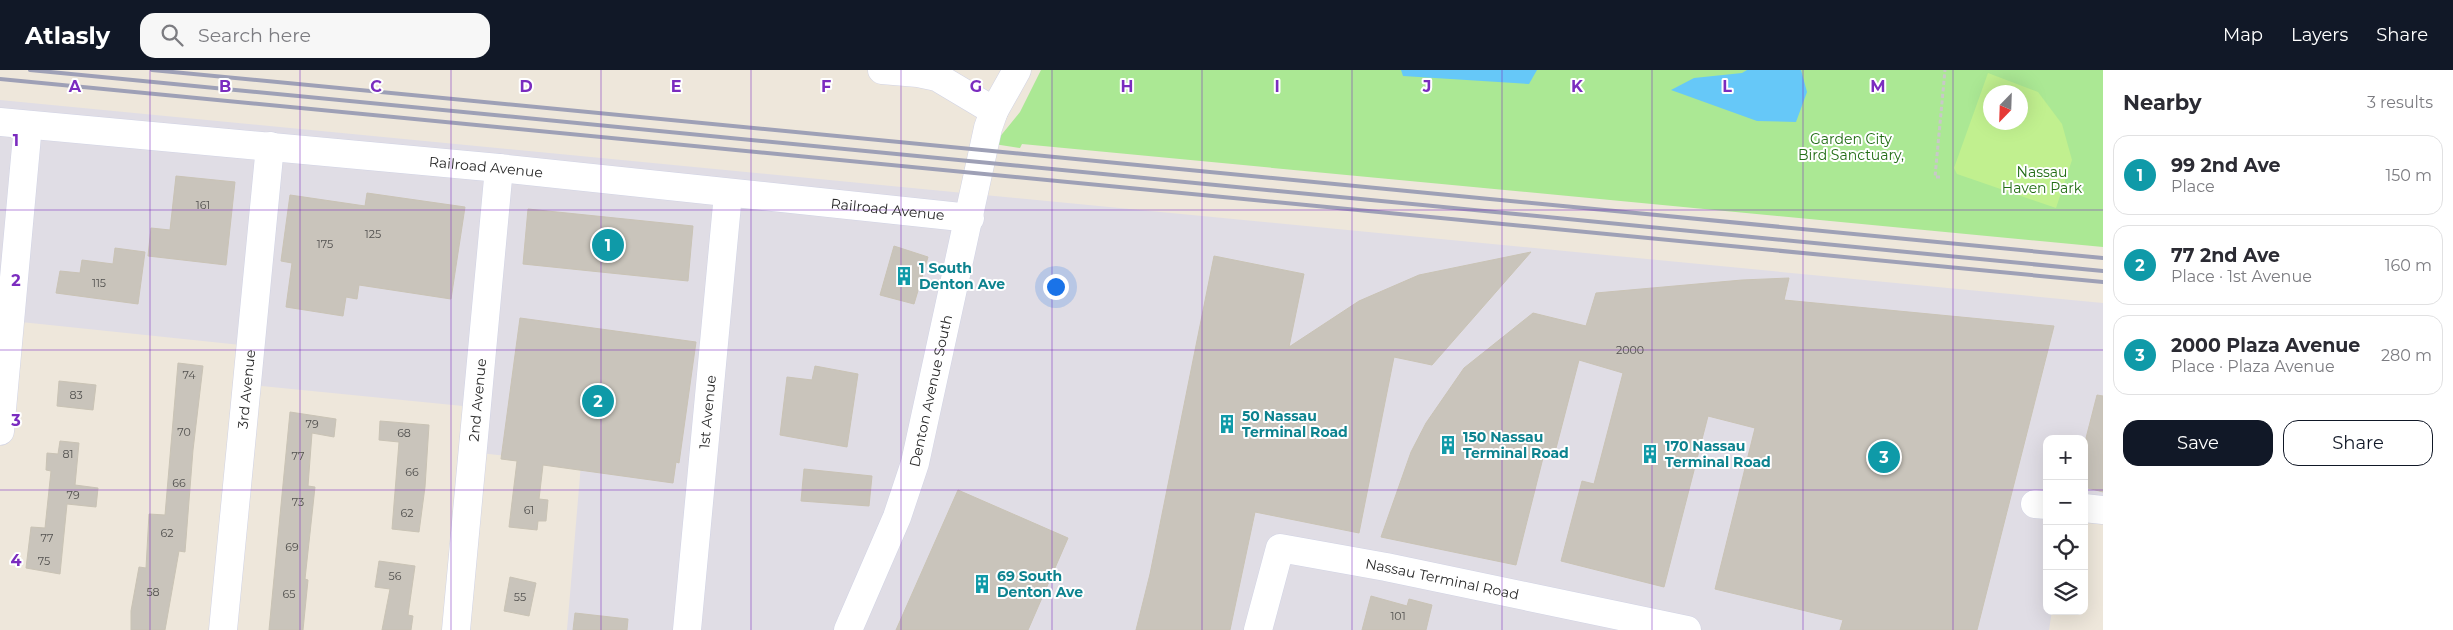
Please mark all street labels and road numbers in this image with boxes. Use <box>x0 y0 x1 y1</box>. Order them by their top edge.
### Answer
street label: Railroad Avenue <box>428 153 544 182</box>
street label: Railroad Avenue <box>830 194 946 224</box>
street label: Denton Avenue South <box>905 313 956 469</box>
street label: 3rd Avenue <box>234 349 259 430</box>
street label: 2nd Avenue <box>465 358 490 442</box>
street label: 1st Avenue <box>695 374 720 450</box>
street label: Nassau Terminal Road <box>1364 554 1521 604</box>

